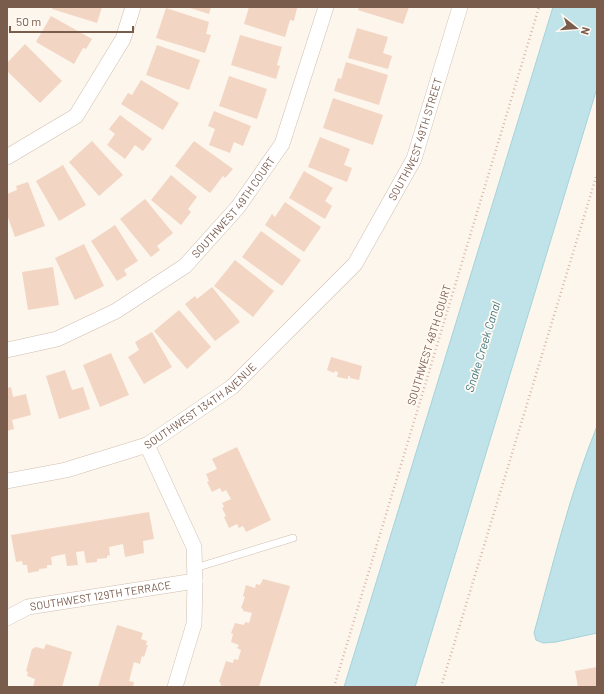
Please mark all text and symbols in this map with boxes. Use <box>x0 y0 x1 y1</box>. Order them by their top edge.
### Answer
scale bar <box>10 8 133 34</box>
north arrow <box>556 8 596 48</box>
text: 50 m <box>16 14 41 28</box>
text: N <box>579 26 593 36</box>
street label: SOUTHWEST 49TH STREET <box>385 76 444 203</box>
street label: SOUTHWEST 49TH COURT <box>189 154 277 260</box>
street label: SOUTHWEST 48TH COURT <box>404 283 453 407</box>
water label: Snake Creek Canal <box>462 299 503 394</box>
street label: SOUTHWEST 134TH AVENUE <box>141 360 259 451</box>
street label: SOUTHWEST 129TH TERRACE <box>29 578 172 613</box>

